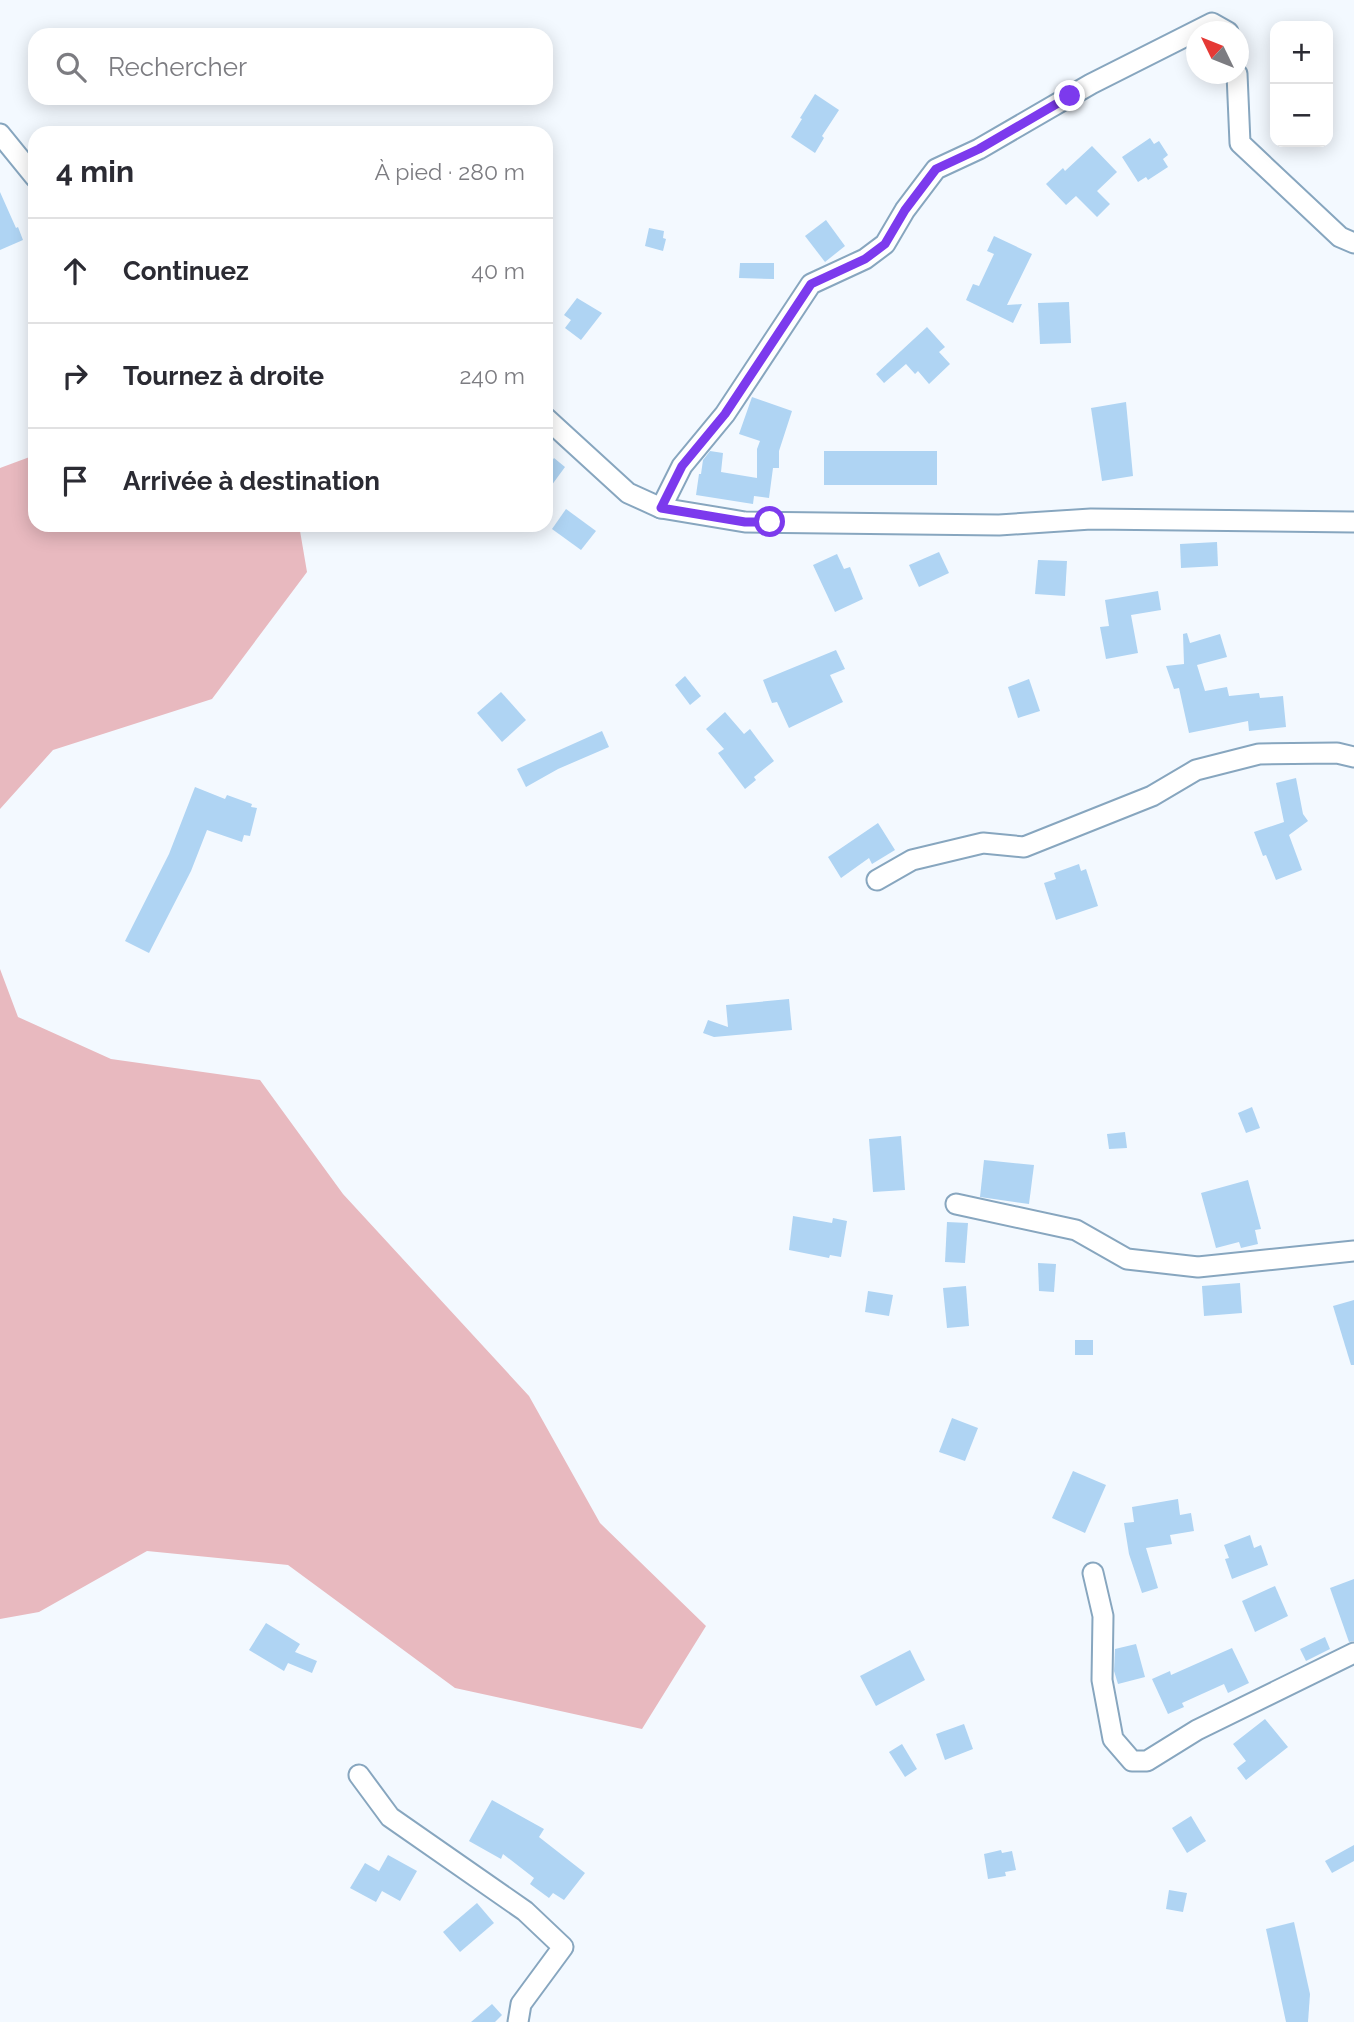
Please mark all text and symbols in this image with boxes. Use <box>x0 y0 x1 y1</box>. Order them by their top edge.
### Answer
north arrow <box>1186 21 1249 84</box>
map controls <box>1270 21 1333 147</box>
button: + <box>1270 21 1333 84</box>
search box <box>28 28 553 105</box>
icon: search <box>52 48 90 86</box>
text: Rechercher <box>108 52 247 82</box>
route end <box>1054 80 1085 111</box>
button: − <box>1270 84 1333 147</box>
text: 4 min <box>56 154 134 189</box>
text: À pied · 280 m <box>375 158 525 185</box>
icon: ahead <box>56 252 94 290</box>
text: Continuez <box>123 256 249 286</box>
text: 40 m <box>471 257 525 284</box>
icon: right <box>56 357 94 395</box>
text: Tournez à droite <box>123 361 324 391</box>
text: 240 m <box>459 362 525 389</box>
icon: arrive <box>56 462 94 500</box>
text: Arrivée à destination <box>123 466 380 496</box>
route start <box>754 506 785 537</box>

